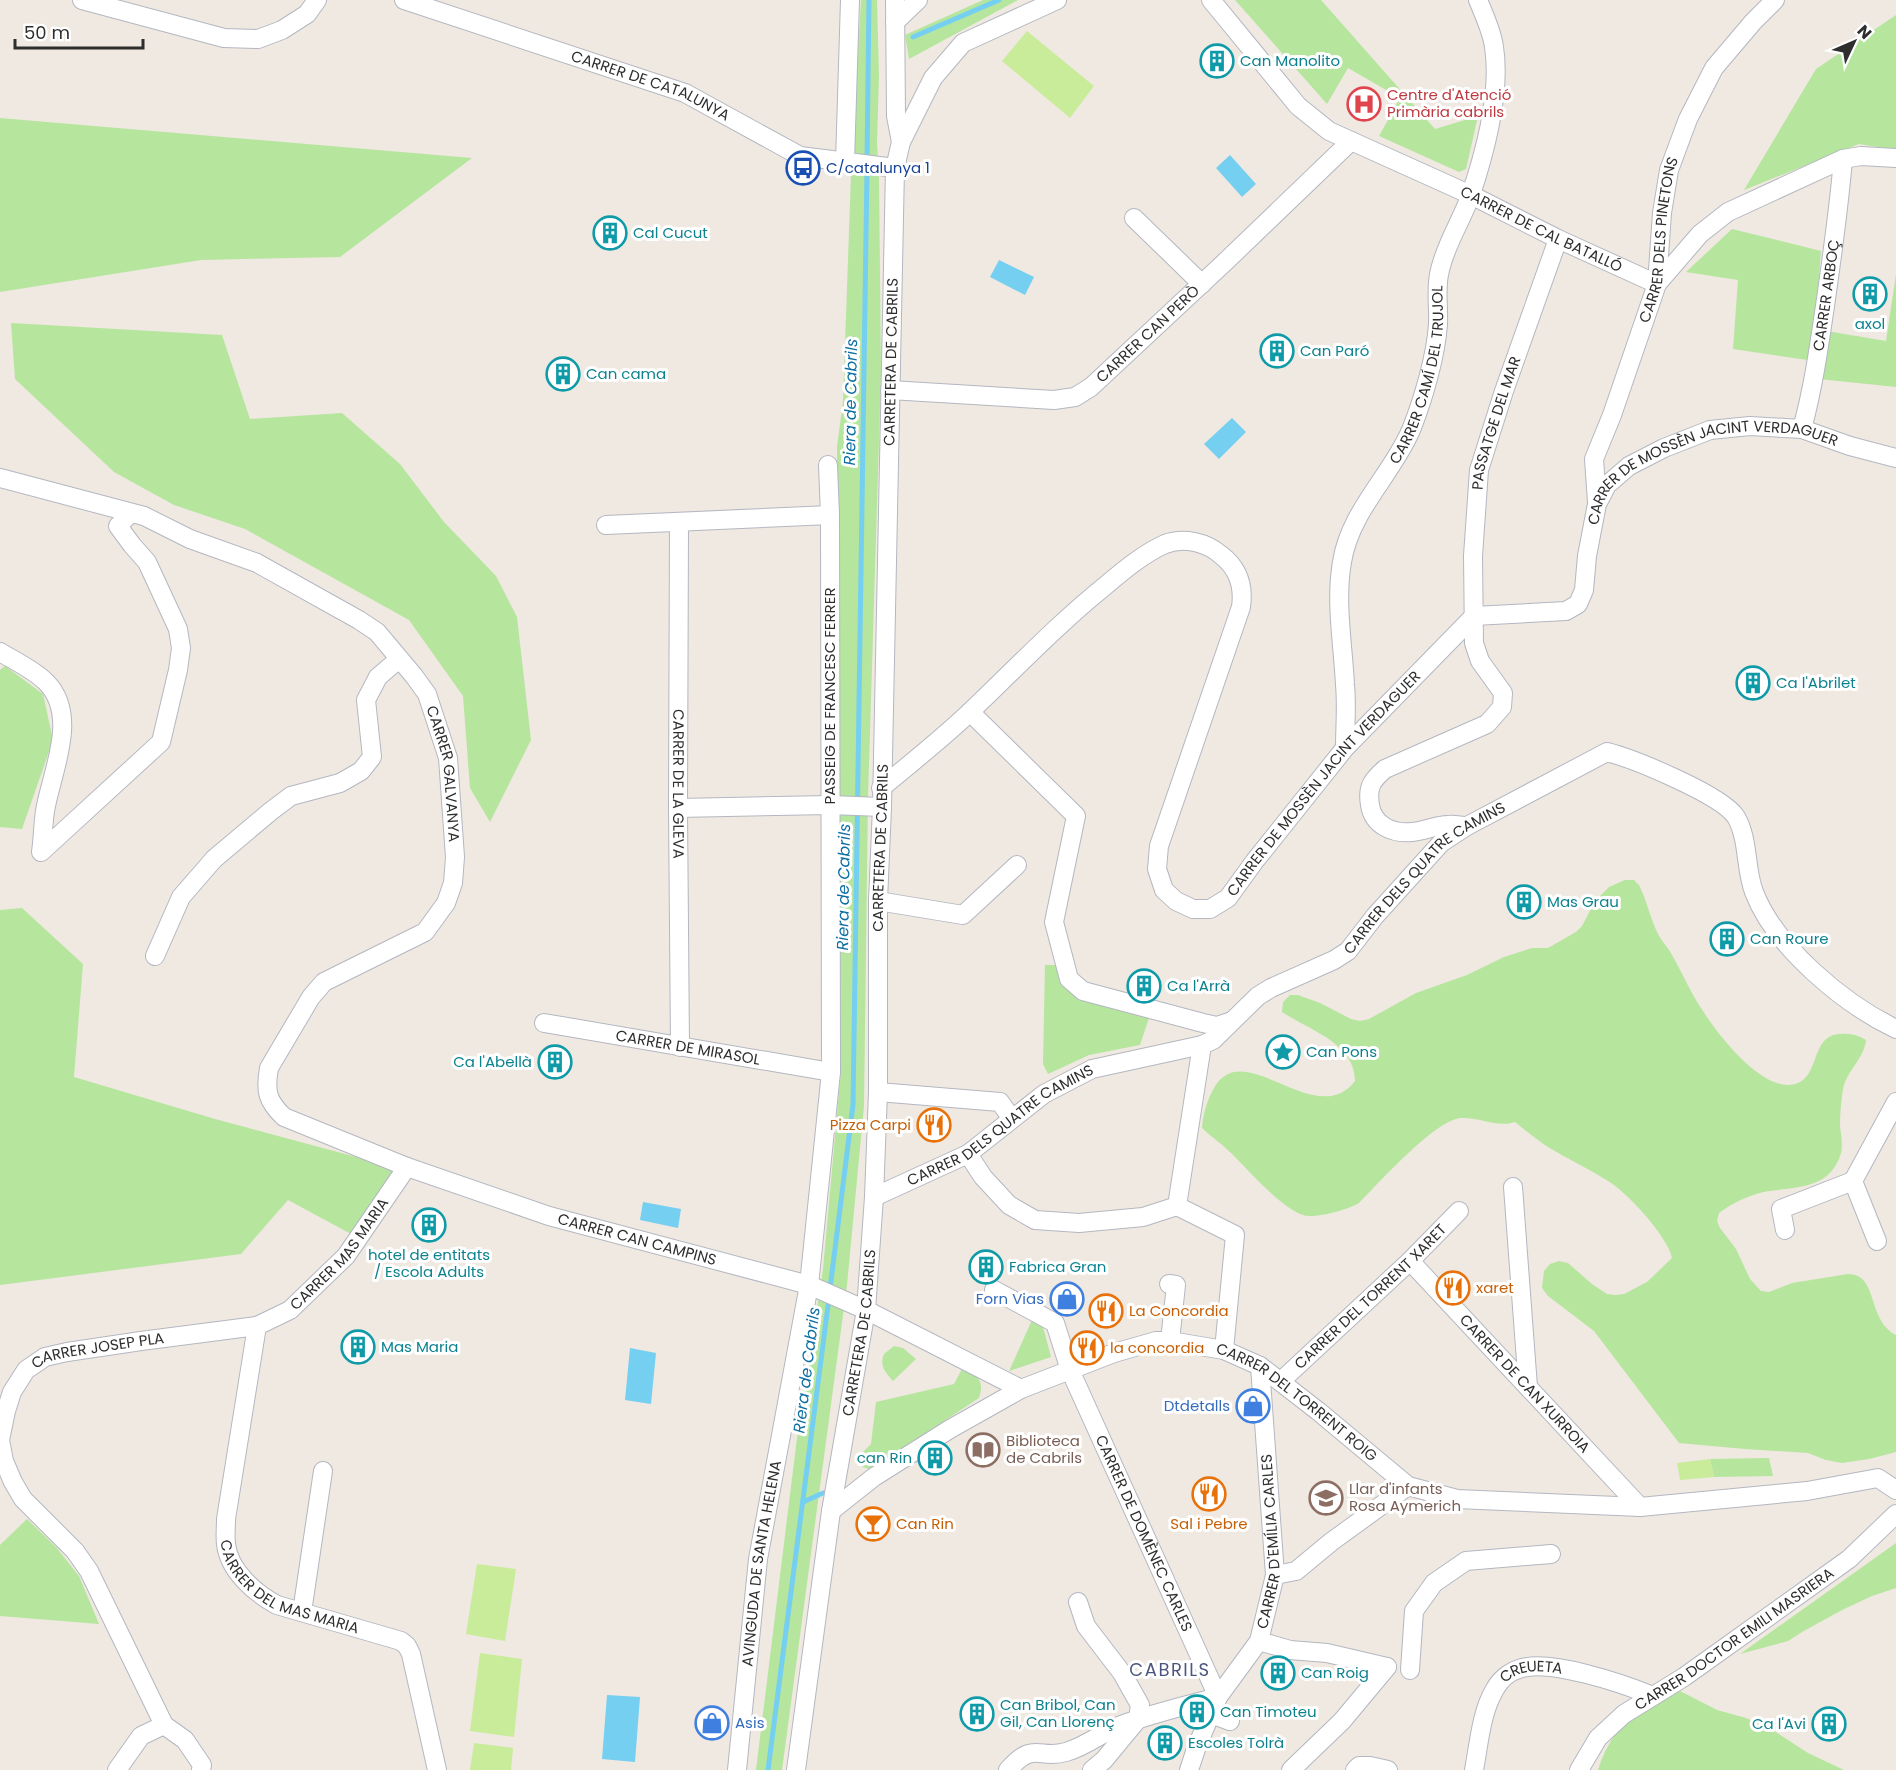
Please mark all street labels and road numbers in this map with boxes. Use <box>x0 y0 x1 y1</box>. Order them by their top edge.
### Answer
street label: CARRER DE CATALUNYA <box>568 45 734 126</box>
street label: CARRER DELS PINETONS <box>1633 154 1683 325</box>
street label: CARRER DE CAL BATALLÓ <box>1457 181 1626 277</box>
street label: CARRER ARBOÇ <box>1807 238 1844 353</box>
street label: CARRETERA DE CABRILS <box>878 278 903 446</box>
street label: CARRER CAN PERÒ <box>1091 280 1204 387</box>
street label: CARRER CAMÍ DEL TRUJOL <box>1384 284 1448 468</box>
street label: PASSATGE DEL MAR <box>1467 353 1526 491</box>
street label: CARRER DE MOSSÈN JACINT VERDAGUER <box>1582 415 1841 526</box>
street label: PASSEIG DE FRANCESC FERRER <box>819 587 840 805</box>
street label: CARRER DE MOSSÈN JACINT VERDAGUER <box>1222 666 1425 900</box>
street label: CARRER GALVANYA <box>422 703 465 843</box>
street label: CARRER DE LA GLEVA <box>668 709 689 859</box>
street label: CARRETERA DE CABRILS <box>867 764 893 932</box>
street label: CARRER DELS QUATRE CAMINS <box>1338 797 1509 958</box>
street label: CARRER DE MIRASOL <box>614 1024 762 1070</box>
street label: CARRER DELS QUATRE CAMINS <box>903 1059 1097 1191</box>
street label: CARRER MAS MARIA <box>285 1193 393 1315</box>
street label: CARRER CAN CAMPINS <box>556 1208 719 1270</box>
street label: CARRER DEL TORRENT XARET <box>1289 1219 1451 1374</box>
street label: CARRETERA DE CABRILS <box>837 1249 880 1418</box>
street label: CARRER DE CAN XURROIA <box>1455 1309 1595 1457</box>
street label: CARRER JOSEP PLA <box>27 1327 165 1373</box>
street label: CARRER DEL TORRENT ROIG <box>1215 1338 1382 1466</box>
street label: CARRER DE DOMÈNEC CARLES <box>1091 1431 1198 1635</box>
street label: CARRER D'EMÍLIA CARLES <box>1251 1453 1285 1631</box>
street label: AVINGUDA DE SANTA HELENA <box>736 1459 786 1668</box>
street label: CARRER DEL MAS MARIA <box>215 1538 362 1638</box>
street label: CARRER DOCTOR EMILI MASRIERA <box>1630 1562 1838 1715</box>
street label: CREUETA <box>1495 1655 1564 1687</box>

